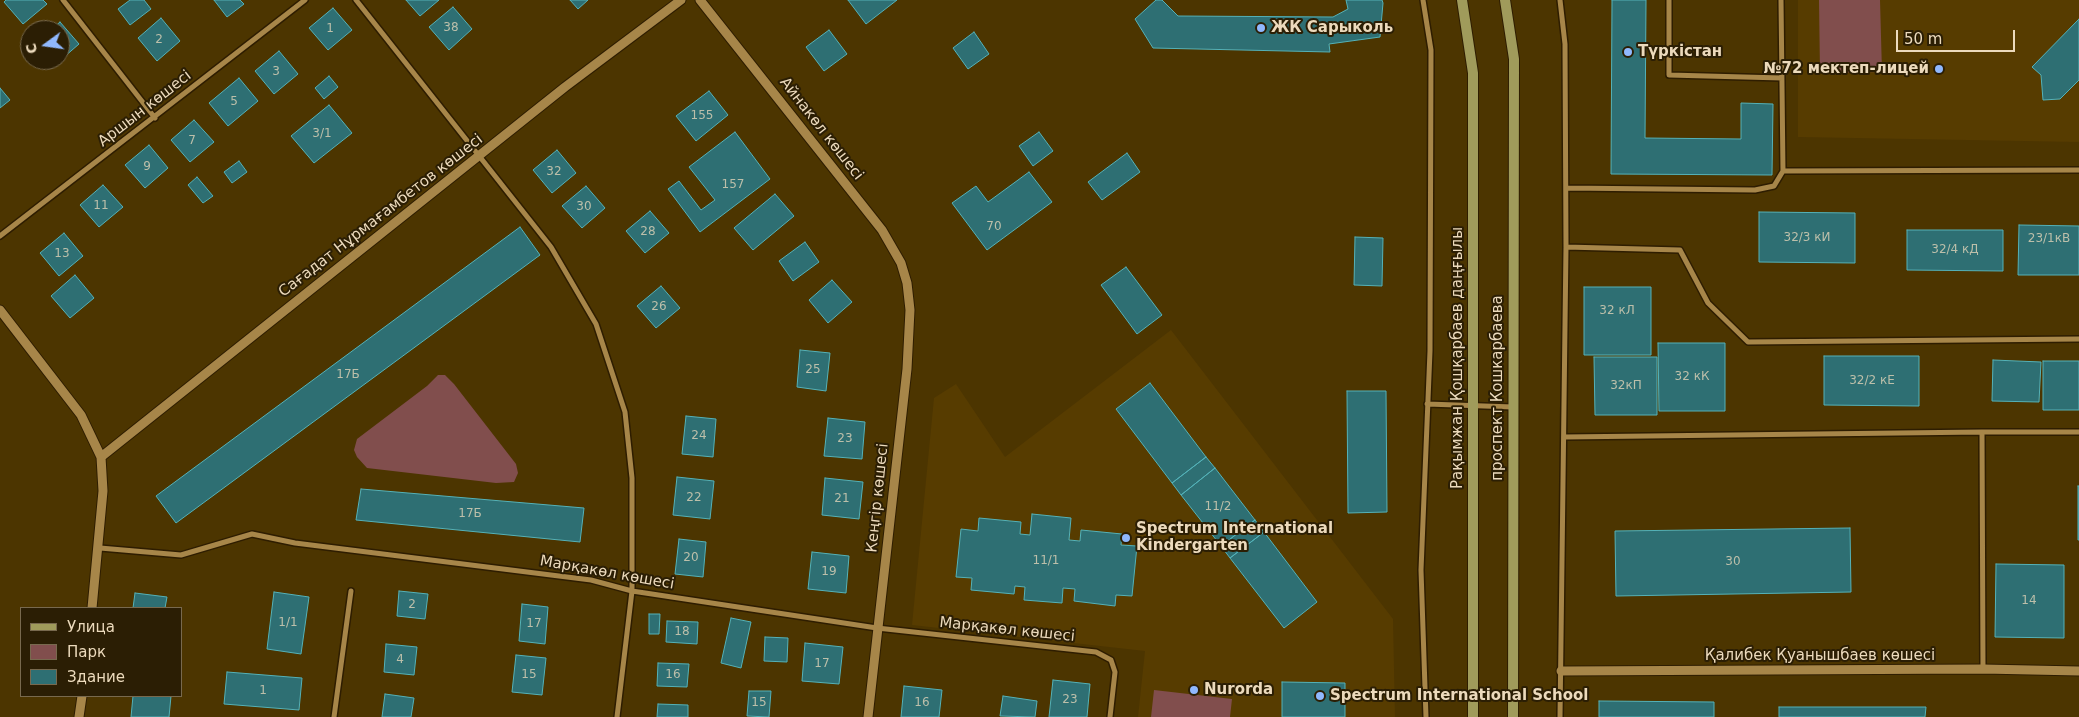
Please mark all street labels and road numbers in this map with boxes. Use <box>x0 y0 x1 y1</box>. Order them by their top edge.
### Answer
street label: Аршын көшесі <box>95 67 195 151</box>
street label: Айнакөл көшесі <box>775 74 867 184</box>
street label: Сағадат Нұрмағамбетов көшесі <box>275 131 487 301</box>
street label: Рақымжан Қошқарбаев даңғылы <box>1449 227 1467 489</box>
street label: проспект Кошкарбаева <box>1489 295 1507 481</box>
street label: Кеңгір көшесі <box>863 442 893 554</box>
street label: Марқакөл көшесі <box>538 552 676 594</box>
street label: Марқакөл көшесі <box>938 614 1076 646</box>
street label: Қалибек Қуанышбаев көшесі <box>1705 647 1935 665</box>

